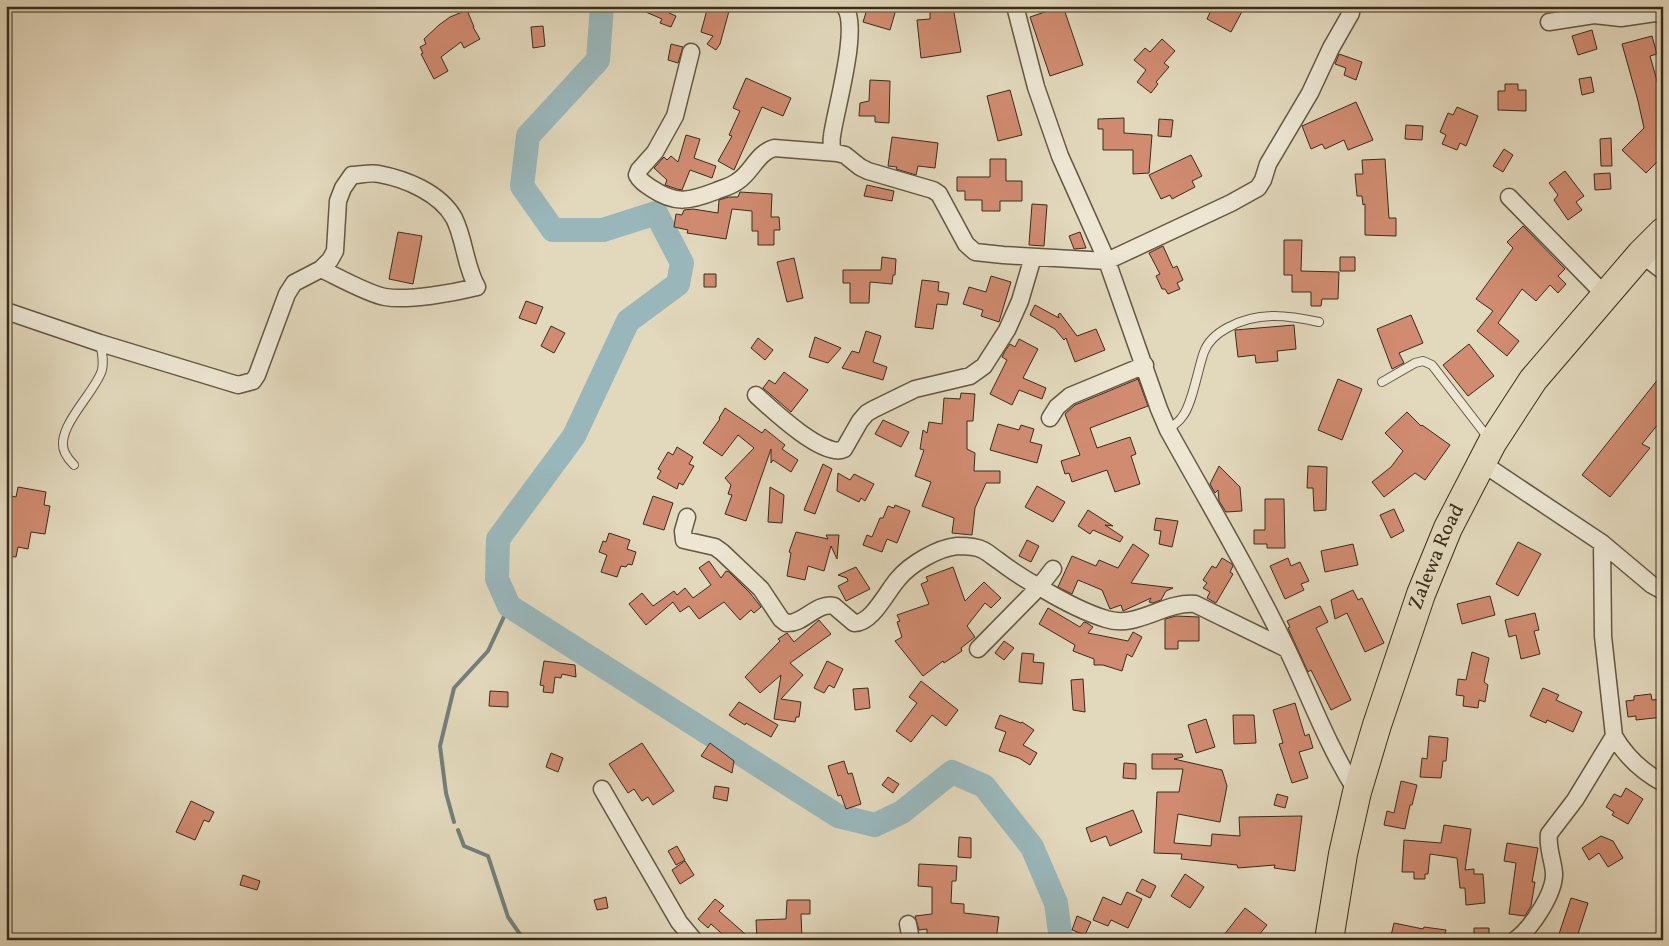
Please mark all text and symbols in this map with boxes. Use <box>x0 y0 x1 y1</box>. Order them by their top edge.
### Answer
street label: Zalewa Road <box>1403 499 1472 614</box>

